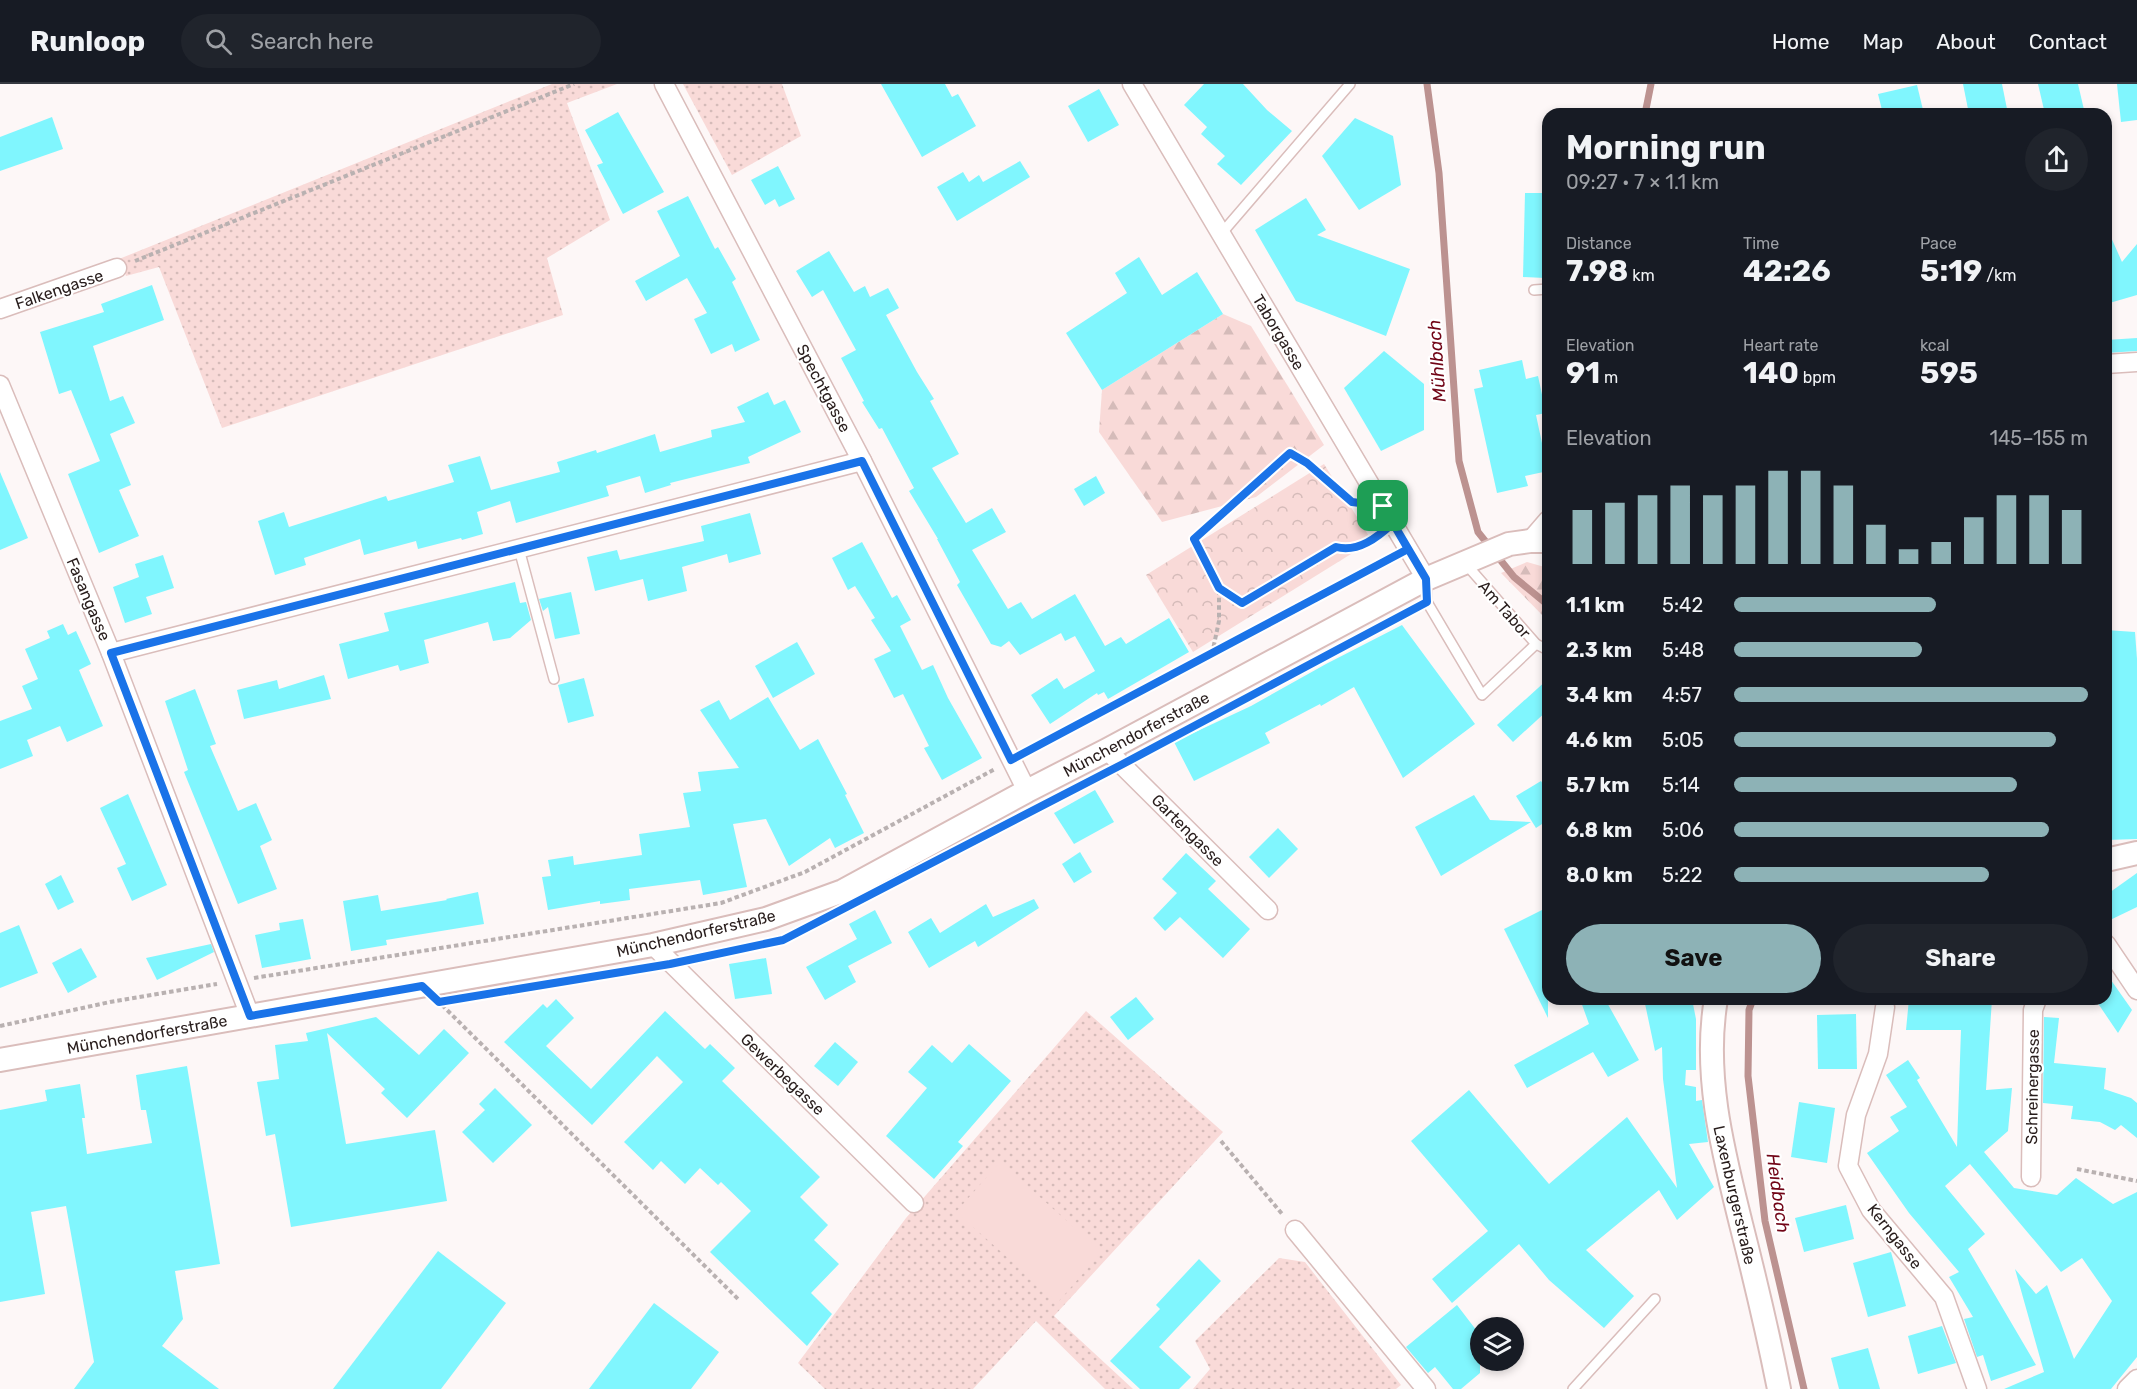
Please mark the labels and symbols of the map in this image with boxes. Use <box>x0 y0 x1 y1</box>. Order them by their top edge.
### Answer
street label: Falkengasse <box>13 266 106 313</box>
street label: Taborgasse <box>1249 291 1309 374</box>
water label: Mühlbach <box>1423 319 1451 403</box>
street label: Spechtgasse <box>792 341 855 435</box>
pin <box>1357 480 1408 531</box>
street label: Fasangasse <box>63 555 115 643</box>
street label: Am Tabor <box>1475 577 1535 642</box>
street label: Münchendorferstraße <box>1060 688 1213 781</box>
street label: Gartengasse <box>1148 790 1228 870</box>
street label: Münchendorferstraße <box>615 906 778 961</box>
street label: Münchendorferstraße <box>65 1011 229 1058</box>
street label: Schreinergasse <box>2022 1029 2043 1145</box>
street label: Gewerbegasse <box>737 1030 829 1119</box>
street label: Laxenburgerstraße <box>1709 1124 1760 1267</box>
water label: Heidbach <box>1762 1152 1794 1234</box>
street label: Kerngasse <box>1863 1200 1926 1273</box>

